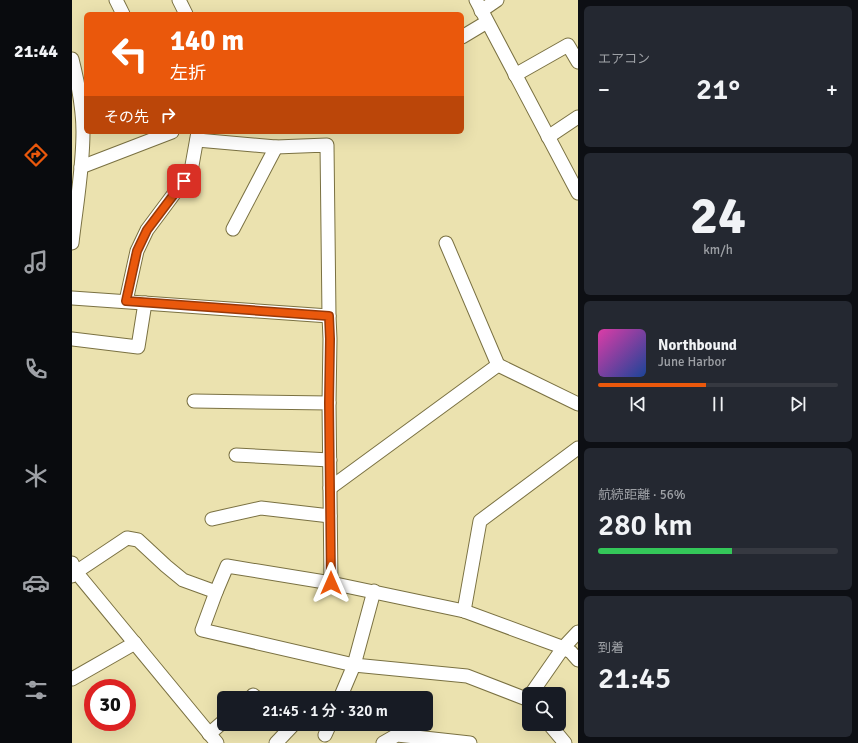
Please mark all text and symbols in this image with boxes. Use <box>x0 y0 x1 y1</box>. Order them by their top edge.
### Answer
text: 140 m <box>170 24 244 58</box>
icon: left <box>104 28 156 80</box>
text: 21:44 <box>14 40 58 62</box>
text: エアコン <box>598 51 650 67</box>
text: 左折 <box>170 62 206 84</box>
text: 21° <box>696 71 740 108</box>
text: − <box>598 76 610 103</box>
text: + <box>826 76 838 103</box>
icon: right <box>157 104 179 126</box>
text: その先 <box>104 108 149 126</box>
icon: directions <box>22 141 50 169</box>
pin <box>167 164 201 198</box>
icon: arrive <box>173 170 195 192</box>
text: 24 <box>690 184 746 248</box>
text: km/h <box>703 242 733 258</box>
icon: music <box>22 248 50 276</box>
text: Northbound <box>658 336 737 354</box>
text: June Harbor <box>658 354 726 370</box>
icon: phone <box>22 355 50 383</box>
icon: previous <box>627 393 649 415</box>
icon: pause <box>707 393 729 415</box>
icon: next <box>787 393 809 415</box>
icon: climate <box>22 462 50 490</box>
text: 航続距離 · 56% <box>598 487 686 503</box>
text: 280 km <box>598 507 693 544</box>
position arrow <box>310 562 352 604</box>
icon: car <box>22 569 50 597</box>
text: 到着 <box>598 640 624 656</box>
text: 21:45 <box>598 660 671 697</box>
icon: filters <box>22 676 50 704</box>
speed limit sign: 30 <box>84 679 136 731</box>
map controls <box>522 687 566 731</box>
button: search <box>522 687 566 731</box>
text: 21:45 · 1 分 · 320 m <box>262 702 388 720</box>

